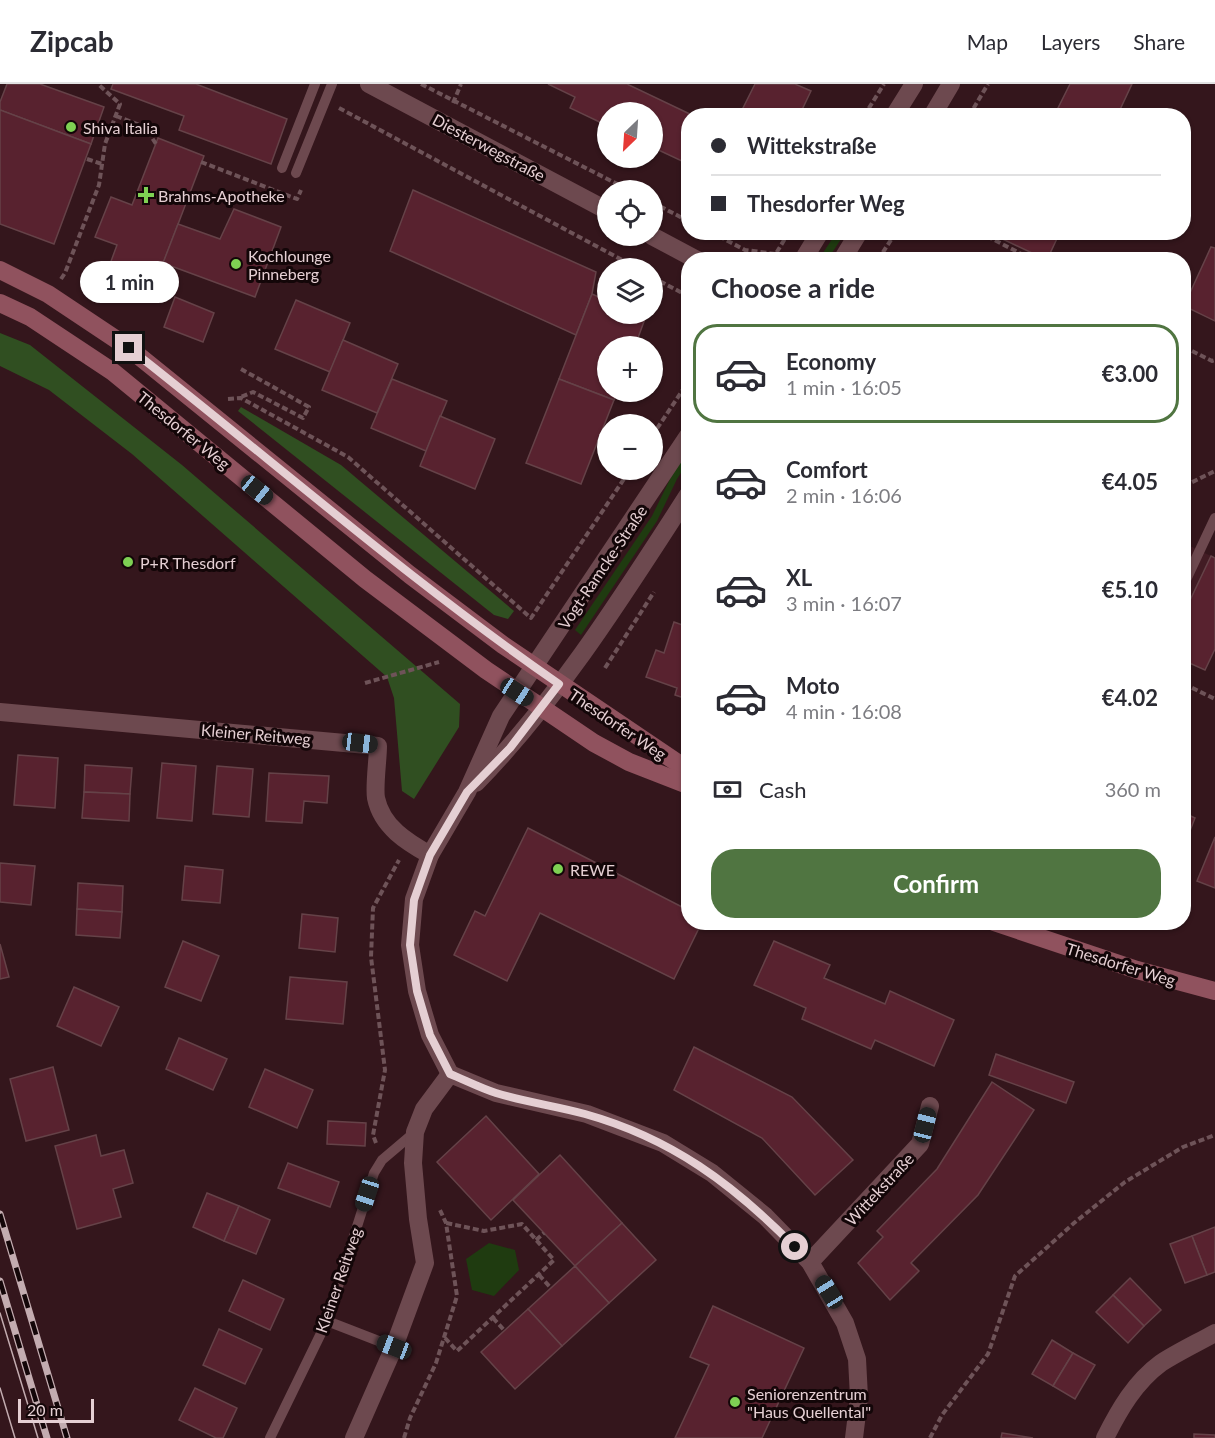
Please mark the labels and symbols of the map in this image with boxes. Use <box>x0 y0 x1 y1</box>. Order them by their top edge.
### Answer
north arrow <box>597 102 663 168</box>
street label: Diesterwegstraße <box>430 109 548 185</box>
place label: Shiva Italia <box>83 118 158 137</box>
marker: Shiva Italia <box>64 120 78 134</box>
place label: Brahms-Apotheke <box>158 186 285 205</box>
marker: Brahms-Apotheke <box>139 188 153 202</box>
place label: Kochlounge Pinneberg <box>248 246 331 283</box>
marker: Kochlounge Pinneberg <box>229 257 243 271</box>
callout: 1 min <box>80 261 178 303</box>
route end <box>115 334 142 361</box>
street label: Thesdorfer Weg <box>134 387 234 473</box>
car <box>237 472 277 508</box>
street label: Vogt-Ramcke-Straße <box>554 502 650 632</box>
place label: P+R Thesdorf <box>140 553 236 572</box>
marker: P+R Thesdorf <box>121 555 135 569</box>
car <box>497 675 537 709</box>
street label: Thesdorfer Weg <box>566 685 670 763</box>
street label: Kleiner Reitweg <box>200 720 312 748</box>
car <box>341 732 379 754</box>
place label: REWE <box>570 860 615 879</box>
marker: REWE <box>551 862 565 876</box>
street label: Thesdorfer Weg <box>1064 938 1178 990</box>
car <box>912 1105 938 1145</box>
street label: Wittekstraße <box>841 1149 917 1229</box>
car <box>353 1174 381 1214</box>
street label: Kleiner Reitweg <box>311 1225 365 1335</box>
route start <box>781 1233 808 1260</box>
car <box>812 1272 846 1312</box>
car <box>374 1332 414 1362</box>
place label: Seniorenzentrum "Haus Quellental" <box>747 1384 871 1421</box>
marker: Seniorenzentrum "Haus Quellental" <box>728 1395 742 1409</box>
scale bar <box>18 1396 94 1424</box>

